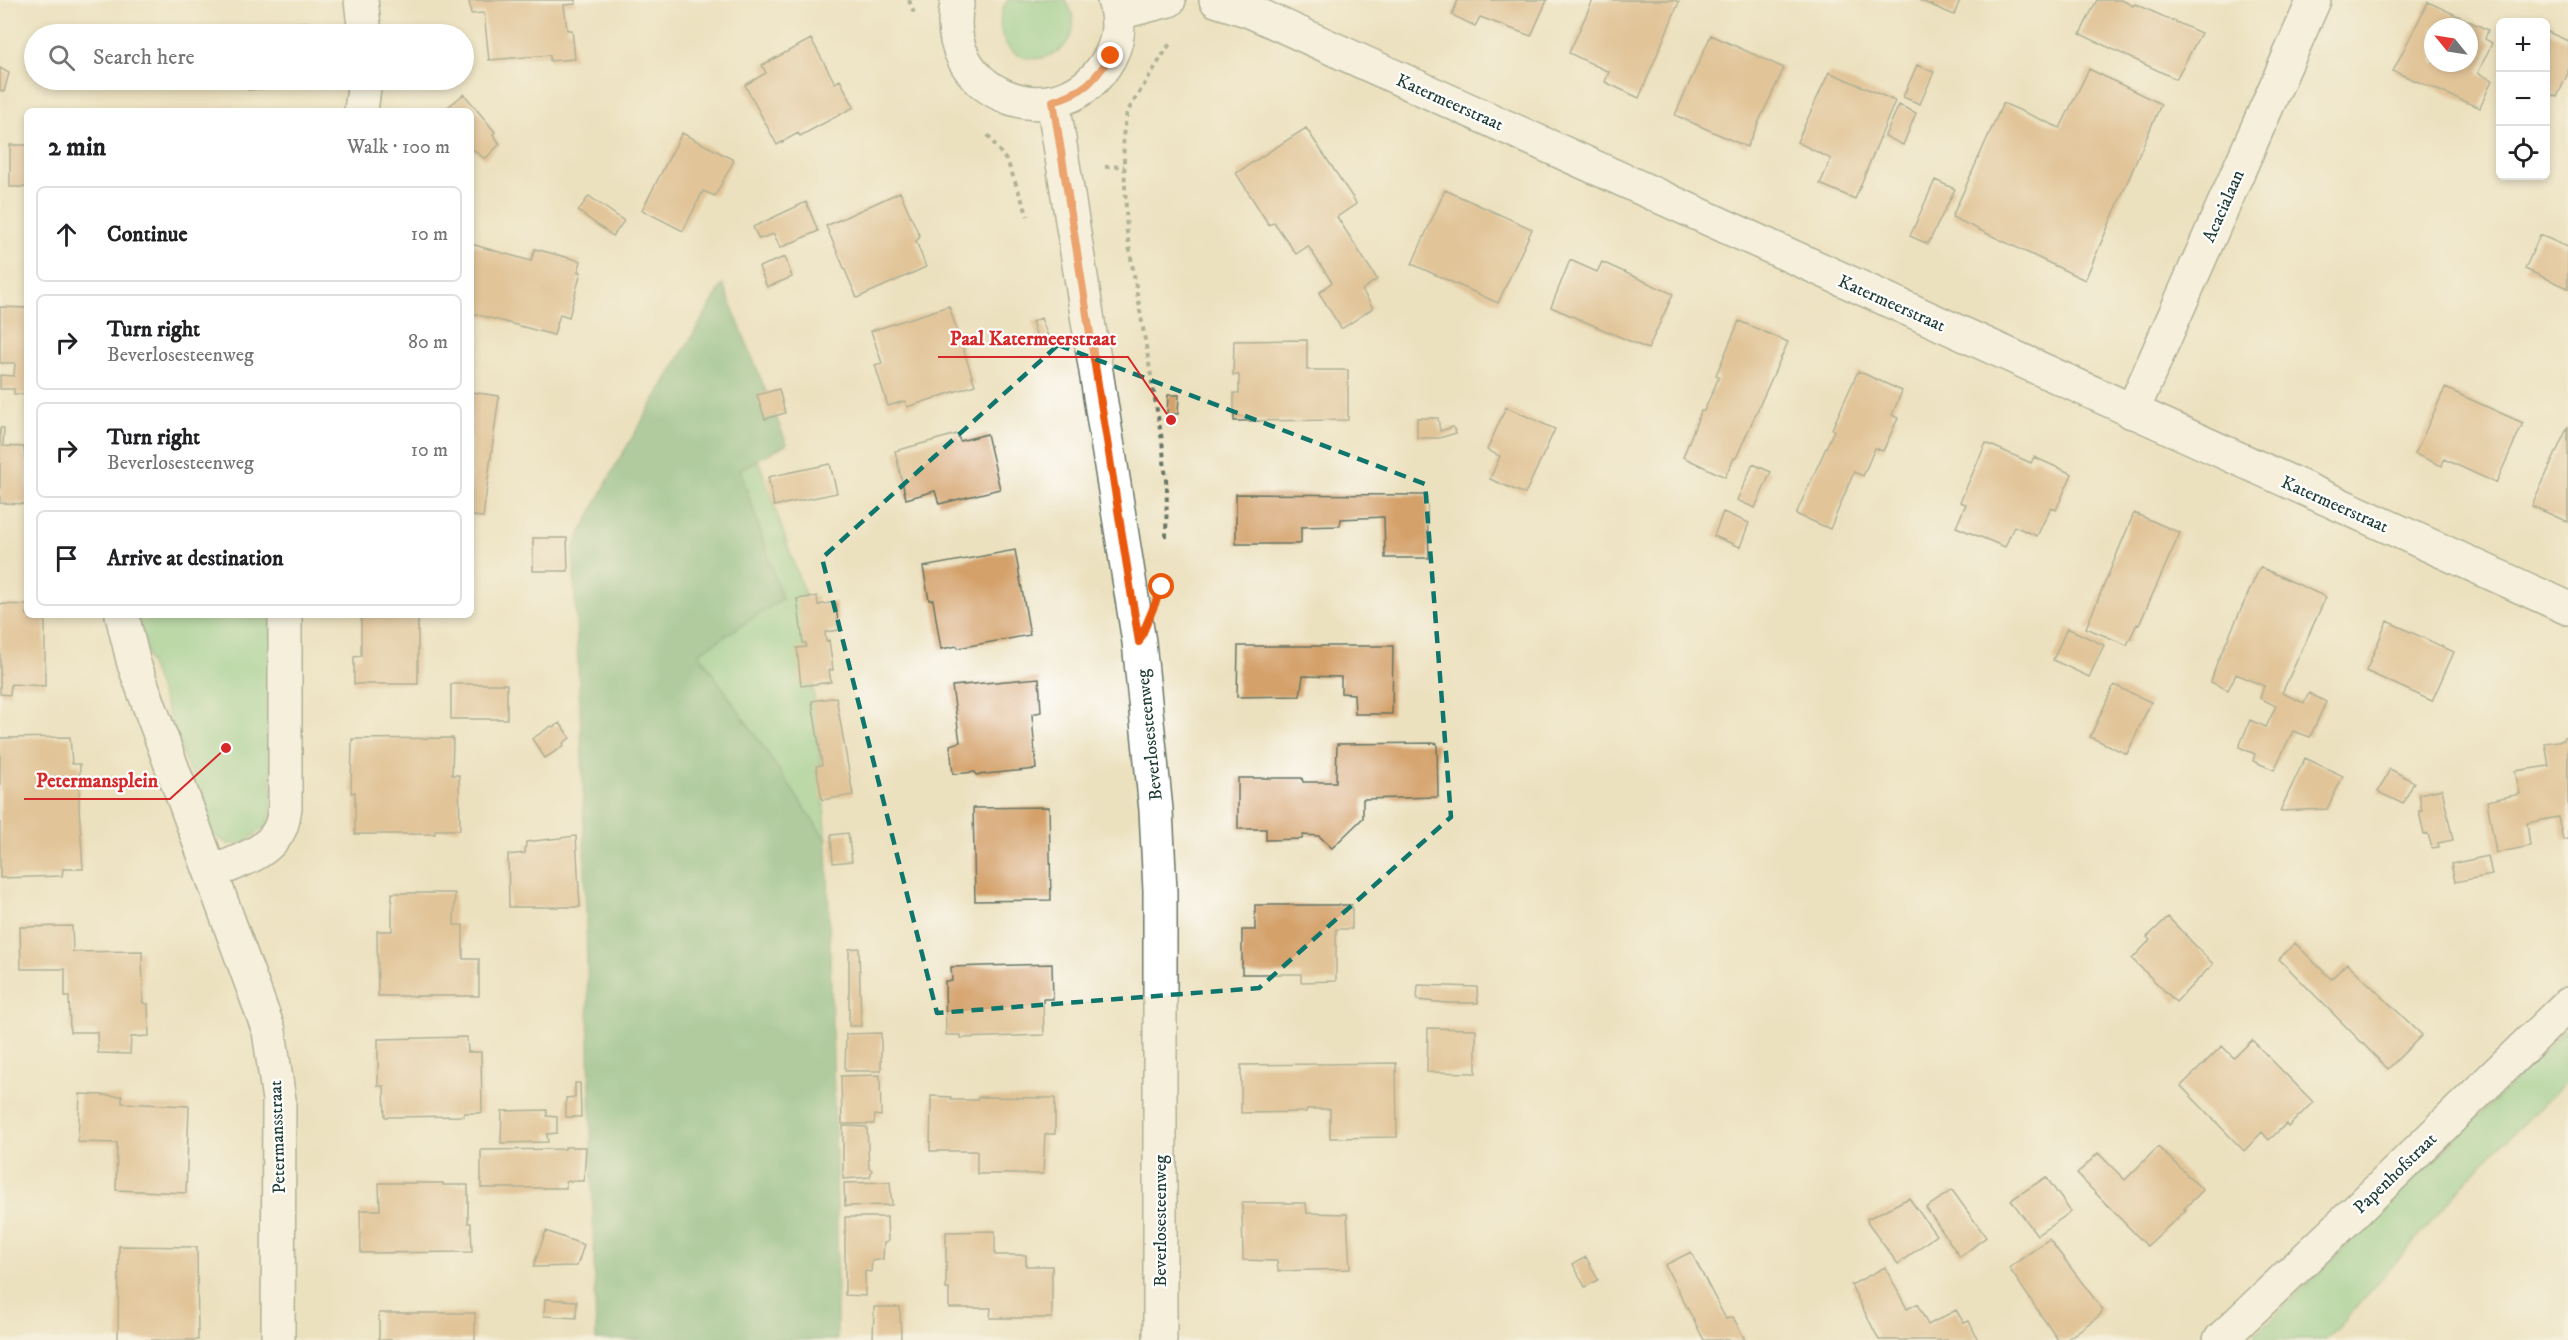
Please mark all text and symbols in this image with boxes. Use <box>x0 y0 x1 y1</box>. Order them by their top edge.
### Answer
north arrow <box>2424 18 2478 72</box>
map controls <box>2496 18 2550 180</box>
button: + <box>2496 18 2550 72</box>
search box <box>24 24 474 90</box>
icon: search <box>45 41 78 74</box>
route end <box>1097 42 1123 68</box>
text: Search here <box>93 44 195 71</box>
street label: Katermeerstraat <box>1393 70 1507 136</box>
button: − <box>2496 72 2550 126</box>
button: locate <box>2496 126 2550 180</box>
text: 2 min <box>48 131 106 164</box>
text: Walk · 100 m <box>347 135 450 160</box>
street label: Acacialaan <box>2198 166 2250 246</box>
icon: ahead <box>50 218 83 251</box>
text: Continue <box>107 221 188 248</box>
text: 10 m <box>411 222 448 247</box>
street label: Katermeerstraat <box>1835 271 1949 337</box>
text: Turn right <box>107 316 200 343</box>
callout: Paal Katermeerstraat <box>938 319 1128 357</box>
icon: right <box>50 326 83 359</box>
text: Paal Katermeerstraat <box>950 327 1117 352</box>
text: 80 m <box>408 330 448 355</box>
text: Beverlosesteenweg <box>107 343 254 368</box>
text: Turn right <box>107 424 200 451</box>
icon: right <box>50 434 83 467</box>
text: 10 m <box>411 438 448 463</box>
text: Beverlosesteenweg <box>107 451 254 476</box>
street label: Katermeerstraat <box>2278 472 2392 538</box>
icon: arrive <box>50 542 83 575</box>
text: Arrive at destination <box>107 545 284 572</box>
route start <box>1148 573 1174 599</box>
street label: Beverlosesteenweg <box>1132 668 1168 802</box>
callout: Petermansplein <box>24 761 170 799</box>
text: Petermansplein <box>36 769 159 794</box>
street label: Petermansstraat <box>265 1080 291 1194</box>
street label: Papenhofstraat <box>2349 1128 2442 1219</box>
street label: Beverlosesteenweg <box>1150 1155 1172 1287</box>

